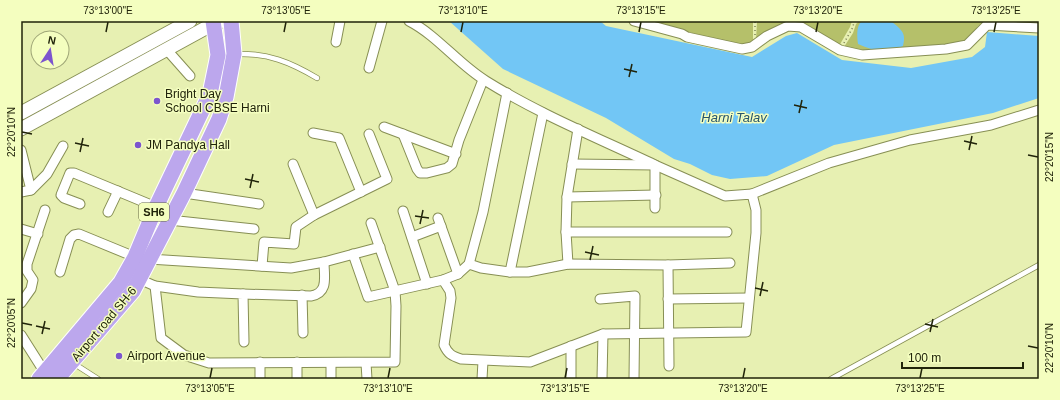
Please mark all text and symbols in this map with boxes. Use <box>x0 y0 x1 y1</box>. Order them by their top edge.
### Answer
text: 73°13'00"E <box>83 5 133 16</box>
text: 73°13'05"E <box>261 5 311 16</box>
text: 73°13'10"E <box>438 5 488 16</box>
text: 73°13'15"E <box>616 5 666 16</box>
text: 73°13'20"E <box>793 5 843 16</box>
text: 73°13'25"E <box>971 5 1021 16</box>
north arrow <box>30 30 70 70</box>
text: N <box>47 34 57 47</box>
place label: Bright Day School CBSE Harni <box>165 87 270 115</box>
marker: Bright Day School CBSE Harni <box>152 96 162 106</box>
text: 22°20'10"N <box>6 107 17 157</box>
water label: Harni Talav <box>701 110 768 125</box>
text: 22°20'15"N <box>1044 132 1055 182</box>
place label: JM Pandya Hall <box>146 138 230 152</box>
marker: JM Pandya Hall <box>133 140 143 150</box>
road number: SH6 <box>139 203 169 221</box>
street label: Airport road SH-6 <box>69 283 140 364</box>
text: 22°20'05"N <box>6 298 17 348</box>
text: 22°20'10"N <box>1044 323 1055 373</box>
scale bar <box>902 344 1023 370</box>
place label: Airport Avenue <box>127 349 206 363</box>
marker: Airport Avenue <box>114 351 124 361</box>
text: 100 m <box>908 351 941 365</box>
text: 73°13'05"E <box>185 383 235 394</box>
text: 73°13'10"E <box>363 383 413 394</box>
text: 73°13'15"E <box>540 383 590 394</box>
text: 73°13'20"E <box>718 383 768 394</box>
text: 73°13'25"E <box>895 383 945 394</box>

